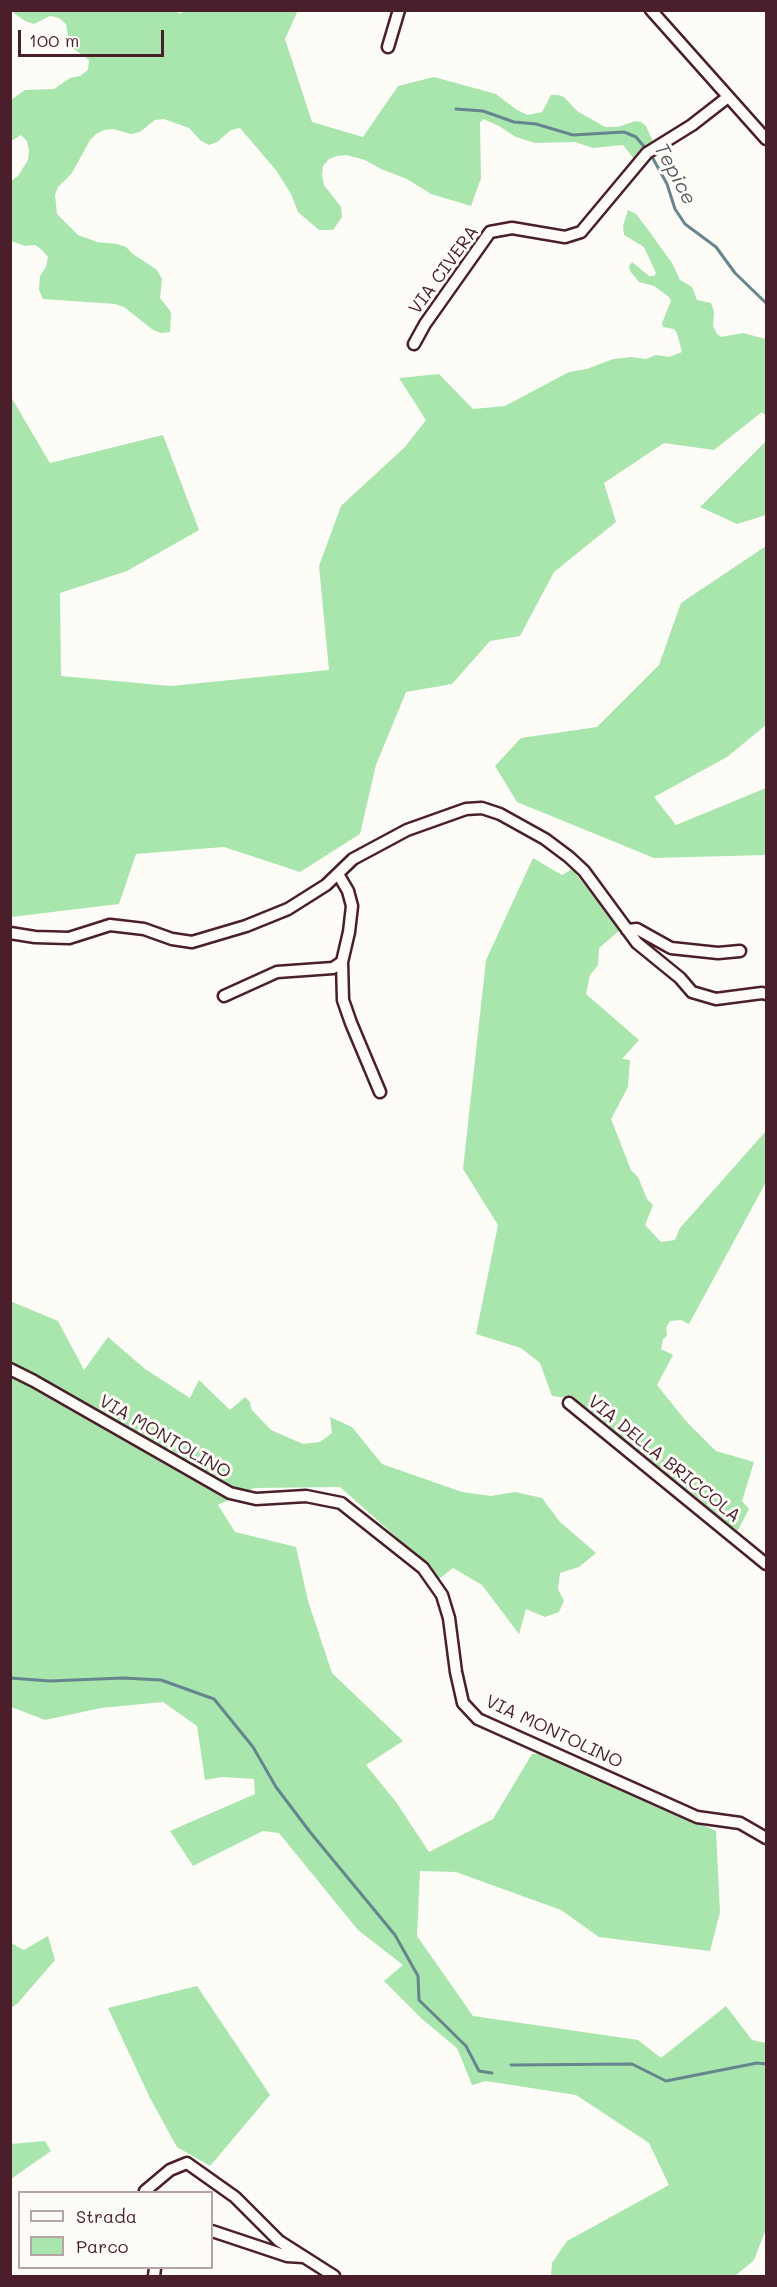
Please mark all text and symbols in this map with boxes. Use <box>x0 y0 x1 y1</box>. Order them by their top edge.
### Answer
scale bar <box>21 18 166 56</box>
text: 100 m <box>29 28 79 52</box>
water label: Tepice <box>649 139 701 209</box>
street label: VIA CIVERA <box>405 221 483 319</box>
street label: VIA MONTOLINO <box>95 1390 235 1484</box>
street label: VIA DELLA BRICCOLA <box>583 1391 745 1527</box>
street label: VIA MONTOLINO <box>482 1691 626 1773</box>
legend <box>18 2191 213 2269</box>
text: Strada <box>76 2204 137 2228</box>
text: Parco <box>76 2234 129 2258</box>

